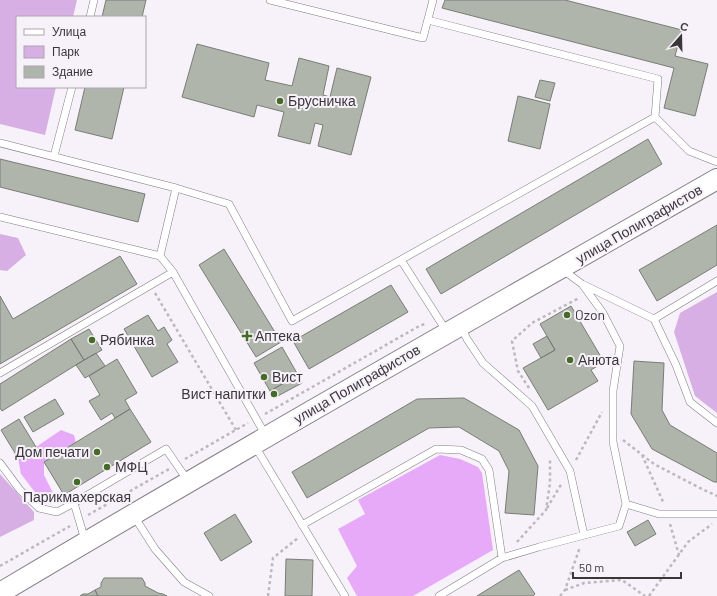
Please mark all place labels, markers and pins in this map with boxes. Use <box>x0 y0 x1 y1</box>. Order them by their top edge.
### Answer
place label: Брусничка <box>288 92 356 109</box>
marker: Брусничка <box>275 96 285 106</box>
place label: Ozon <box>575 306 605 323</box>
marker: Ozon <box>562 310 572 320</box>
place label: Аптека <box>255 327 300 344</box>
place label: Рябинка <box>100 331 154 348</box>
marker: Аптека <box>242 331 252 341</box>
marker: Рябинка <box>87 335 97 345</box>
place label: Анюта <box>578 351 620 368</box>
marker: Анюта <box>565 355 575 365</box>
place label: Вист <box>272 368 303 385</box>
marker: Вист <box>259 372 269 382</box>
place label: Вист напитки <box>181 385 266 402</box>
marker: Вист напитки <box>269 389 279 399</box>
place label: Дом печати <box>15 443 89 460</box>
marker: Дом печати <box>92 447 102 457</box>
place label: МФЦ <box>115 458 148 475</box>
marker: МФЦ <box>102 462 112 472</box>
marker: Парикмахерская <box>72 477 82 487</box>
place label: Парикмахерская <box>23 488 131 505</box>

